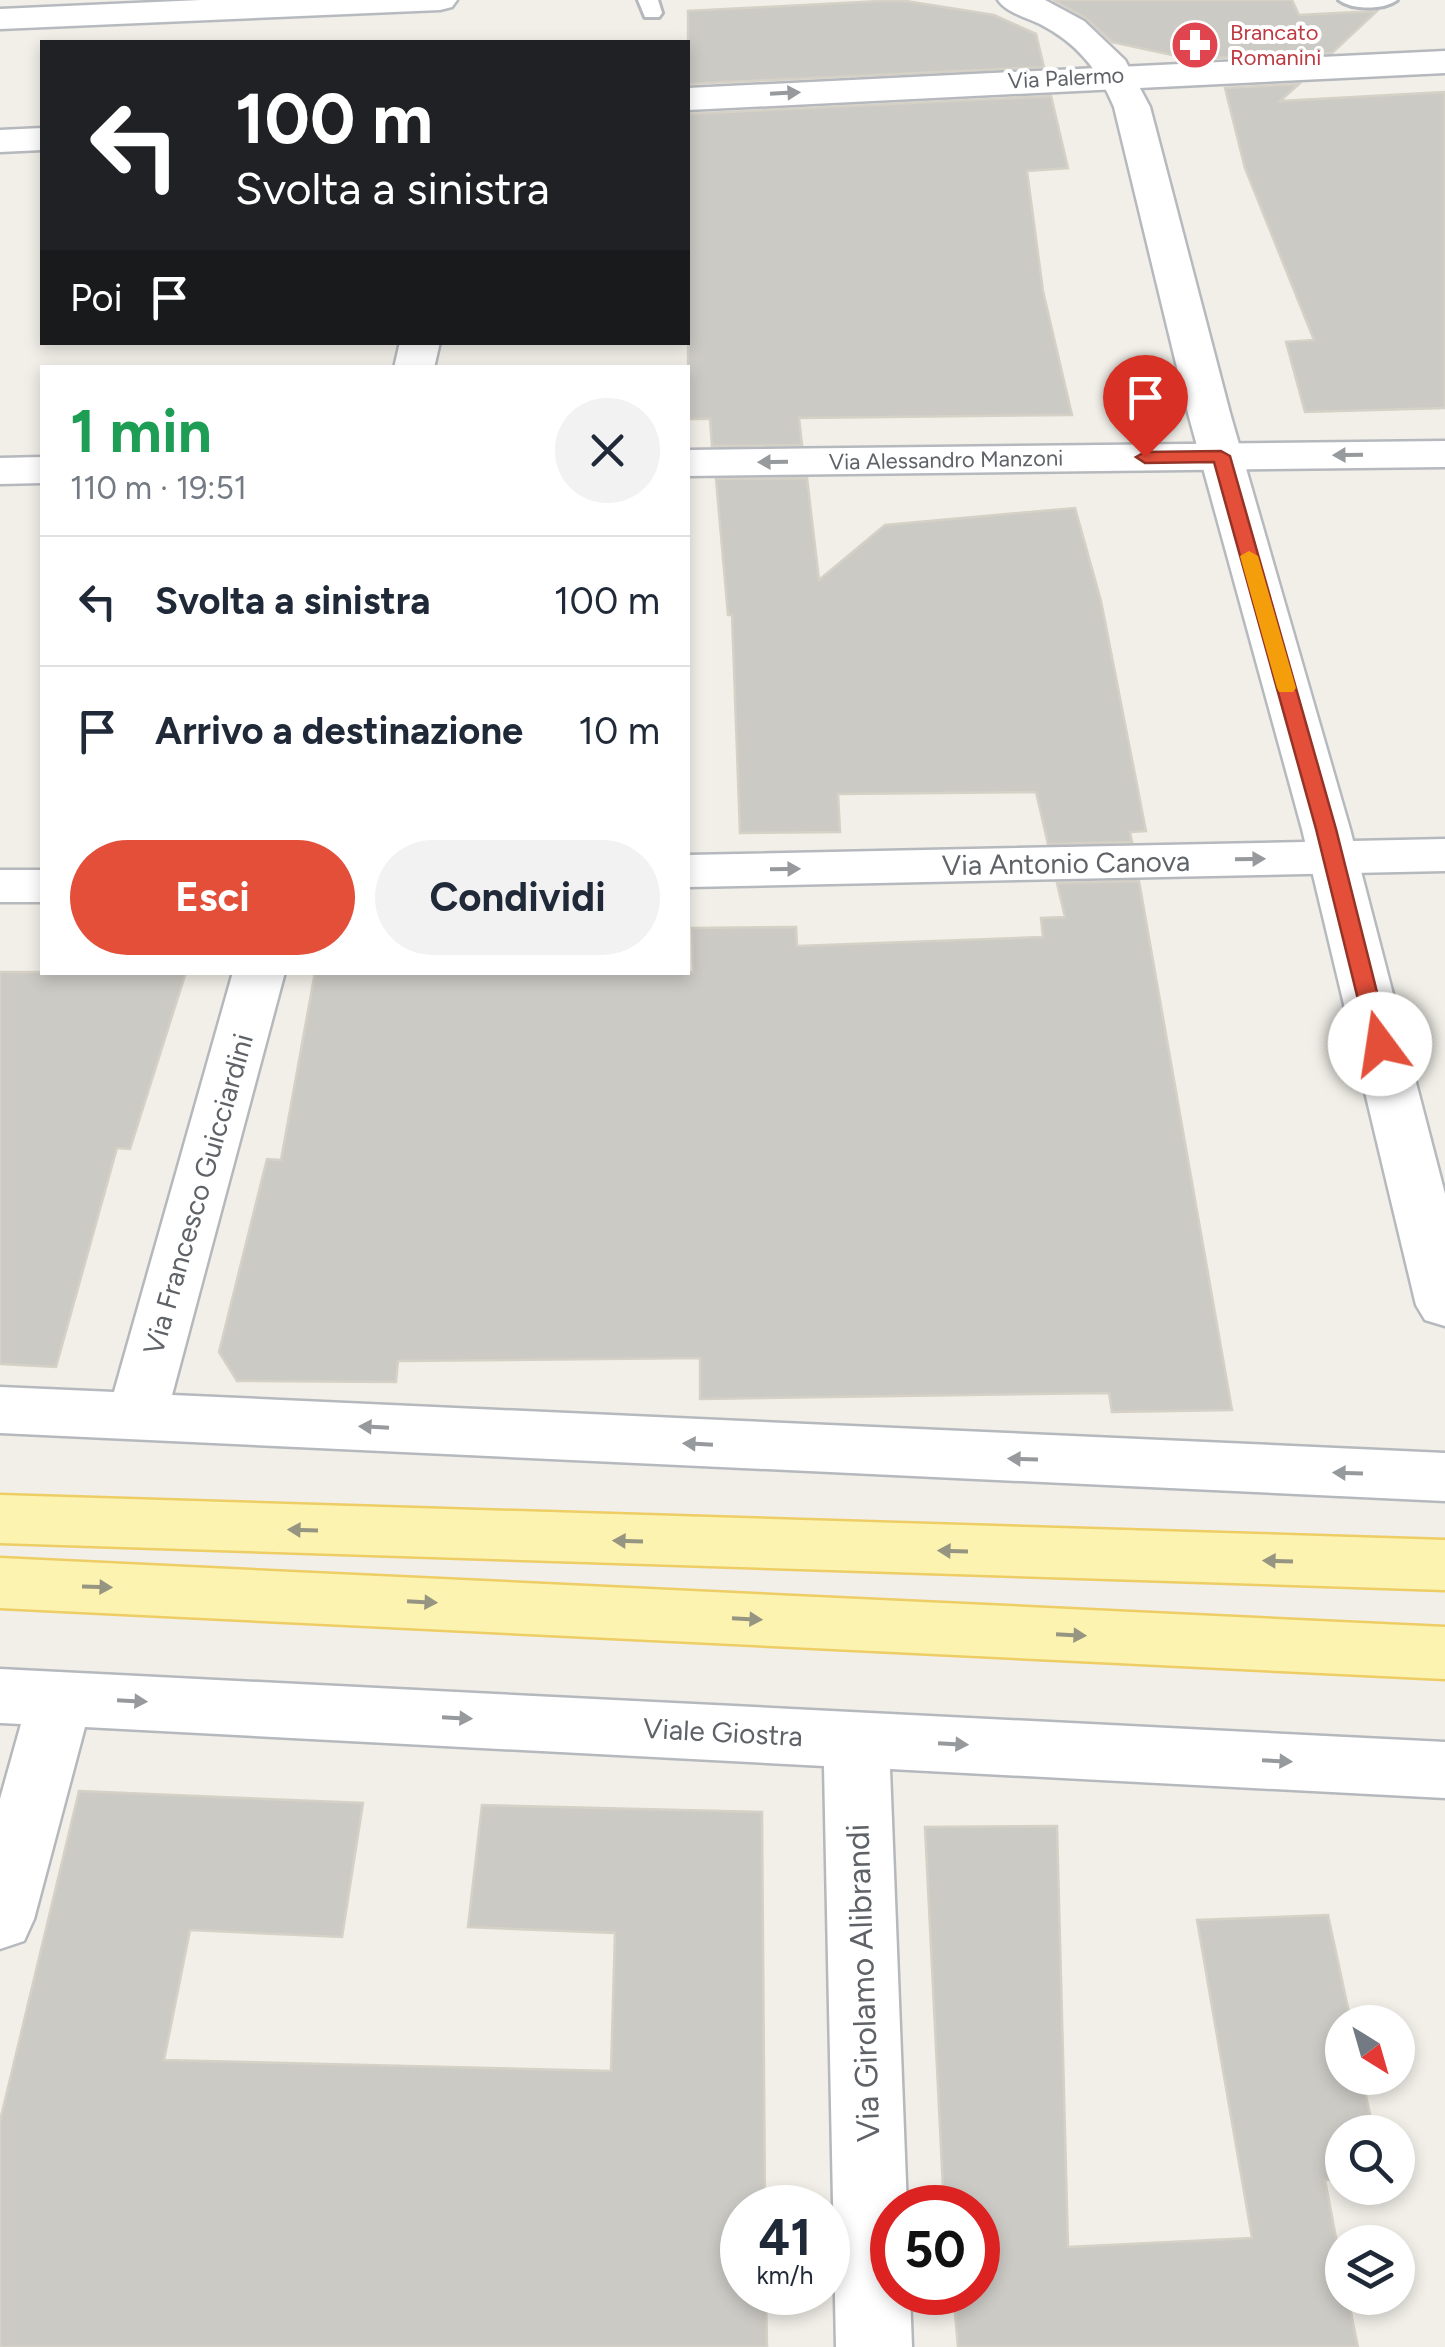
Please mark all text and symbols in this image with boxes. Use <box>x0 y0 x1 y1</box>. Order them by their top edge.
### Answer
pharmacy icon: Brancato Romanini <box>1169 19 1221 71</box>
place label: Brancato Romanini <box>1230 19 1321 71</box>
street label: Via Palermo <box>1007 61 1125 95</box>
text: 100 m <box>235 76 433 161</box>
icon: left <box>70 80 200 210</box>
one-way arrow <box>769 85 801 101</box>
text: Svolta a sinistra <box>235 161 550 215</box>
icon: arrive <box>142 270 197 325</box>
text: Poi <box>70 275 122 321</box>
pin <box>1103 355 1188 458</box>
icon: arrive <box>1118 370 1173 425</box>
text: 1 min <box>70 395 212 467</box>
button: close <box>555 398 660 503</box>
street label: Via Alessandro Manzoni <box>829 444 1063 476</box>
one-way arrow <box>1331 447 1363 463</box>
one-way arrow <box>757 454 789 470</box>
text: 110 m · 19:51 <box>70 469 247 507</box>
icon: left <box>70 574 125 629</box>
text: Svolta a sinistra <box>155 578 430 624</box>
text: 100 m <box>554 578 660 624</box>
icon: arrive <box>70 704 125 759</box>
text: Arrivo a destinazione <box>155 708 523 754</box>
text: 10 m <box>578 708 660 754</box>
button: Esci <box>70 840 355 955</box>
button: Condividi <box>375 840 660 955</box>
street label: Via Antonio Canova <box>942 844 1190 882</box>
one-way arrow <box>1234 851 1266 867</box>
one-way arrow <box>769 861 801 877</box>
position arrow <box>1328 992 1432 1096</box>
street label: Via Francesco Guicciardini <box>136 1030 260 1358</box>
one-way arrow <box>357 1419 389 1435</box>
one-way arrow <box>682 1436 714 1452</box>
one-way arrow <box>1006 1451 1038 1467</box>
one-way arrow <box>1331 1465 1363 1481</box>
one-way arrow <box>287 1522 319 1538</box>
one-way arrow <box>611 1532 643 1548</box>
one-way arrow <box>936 1542 968 1558</box>
one-way arrow <box>1261 1553 1293 1569</box>
one-way arrow <box>82 1579 114 1595</box>
one-way arrow <box>407 1595 439 1611</box>
one-way arrow <box>731 1611 763 1627</box>
one-way arrow <box>1056 1627 1088 1643</box>
one-way arrow <box>117 1693 149 1709</box>
one-way arrow <box>441 1710 473 1726</box>
street label: Viale Giostra <box>642 1711 804 1753</box>
one-way arrow <box>937 1736 969 1752</box>
one-way arrow <box>1262 1753 1294 1769</box>
street label: Via Girolamo Alibrandi <box>838 1823 888 2143</box>
north arrow <box>1325 2005 1415 2095</box>
map controls <box>1325 2005 1415 2315</box>
button: search <box>1325 2115 1415 2205</box>
speed limit sign: 50 <box>870 2185 1000 2315</box>
text: 41 <box>759 2207 811 2268</box>
button: layers <box>1325 2225 1415 2315</box>
text: km/h <box>756 2260 814 2290</box>

